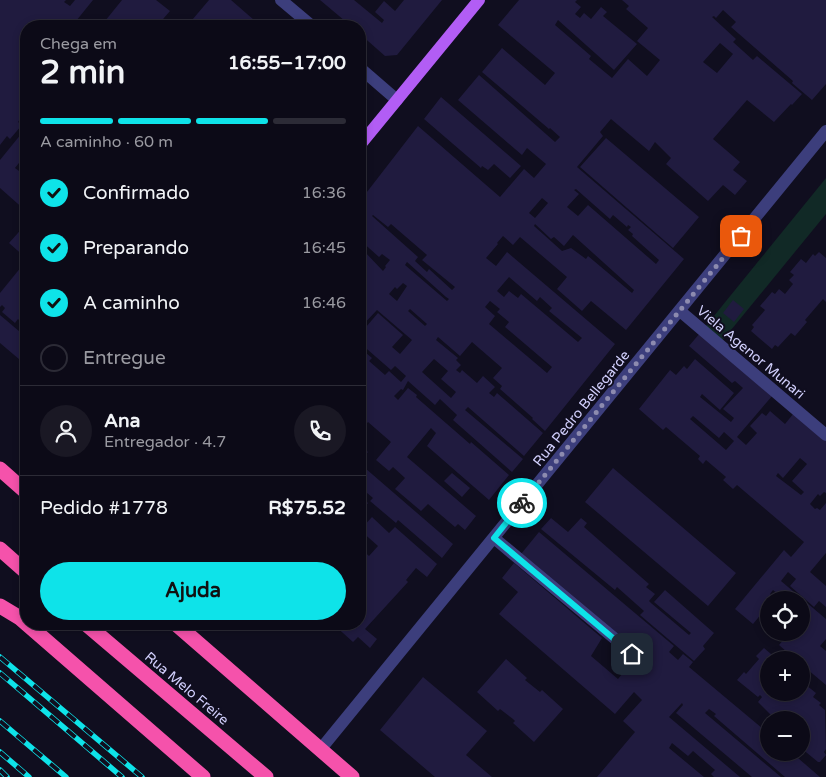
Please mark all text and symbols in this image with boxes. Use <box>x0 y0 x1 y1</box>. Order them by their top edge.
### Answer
text: Chega em <box>40 34 117 54</box>
text: 16:55–17:00 <box>228 52 346 74</box>
text: 2 min <box>40 54 125 92</box>
text: A caminho · 60 m <box>40 132 173 152</box>
icon: check <box>40 179 68 207</box>
text: Confirmado <box>83 182 190 204</box>
text: 16:36 <box>302 183 346 203</box>
pin <box>720 215 762 257</box>
icon: bag <box>727 222 755 250</box>
icon: check <box>40 234 68 262</box>
text: Preparando <box>83 237 189 259</box>
text: 16:45 <box>302 238 346 258</box>
icon: check <box>40 289 68 317</box>
text: A caminho <box>83 292 180 314</box>
text: 16:46 <box>302 293 346 313</box>
street label: Viela Agenor Munari <box>693 302 808 403</box>
text: Entregue <box>83 347 166 369</box>
street label: Rua Pedro Bellegarde <box>529 347 633 470</box>
button: person <box>40 405 92 457</box>
button: phone <box>294 405 346 457</box>
text: Ana <box>104 410 140 432</box>
text: Entregador · 4.7 <box>104 432 226 452</box>
courier <box>497 478 547 528</box>
icon: bike <box>508 489 536 517</box>
text: Pedido #1778 <box>40 497 168 519</box>
text: R$75.52 <box>268 497 346 519</box>
button: Ajuda <box>40 562 346 620</box>
map controls <box>760 591 810 761</box>
button: locate <box>760 591 810 641</box>
pin <box>611 633 653 675</box>
icon: home <box>618 640 646 668</box>
street label: Rua Melo Freire <box>141 648 232 729</box>
button: + <box>760 651 810 701</box>
button: − <box>760 711 810 761</box>

